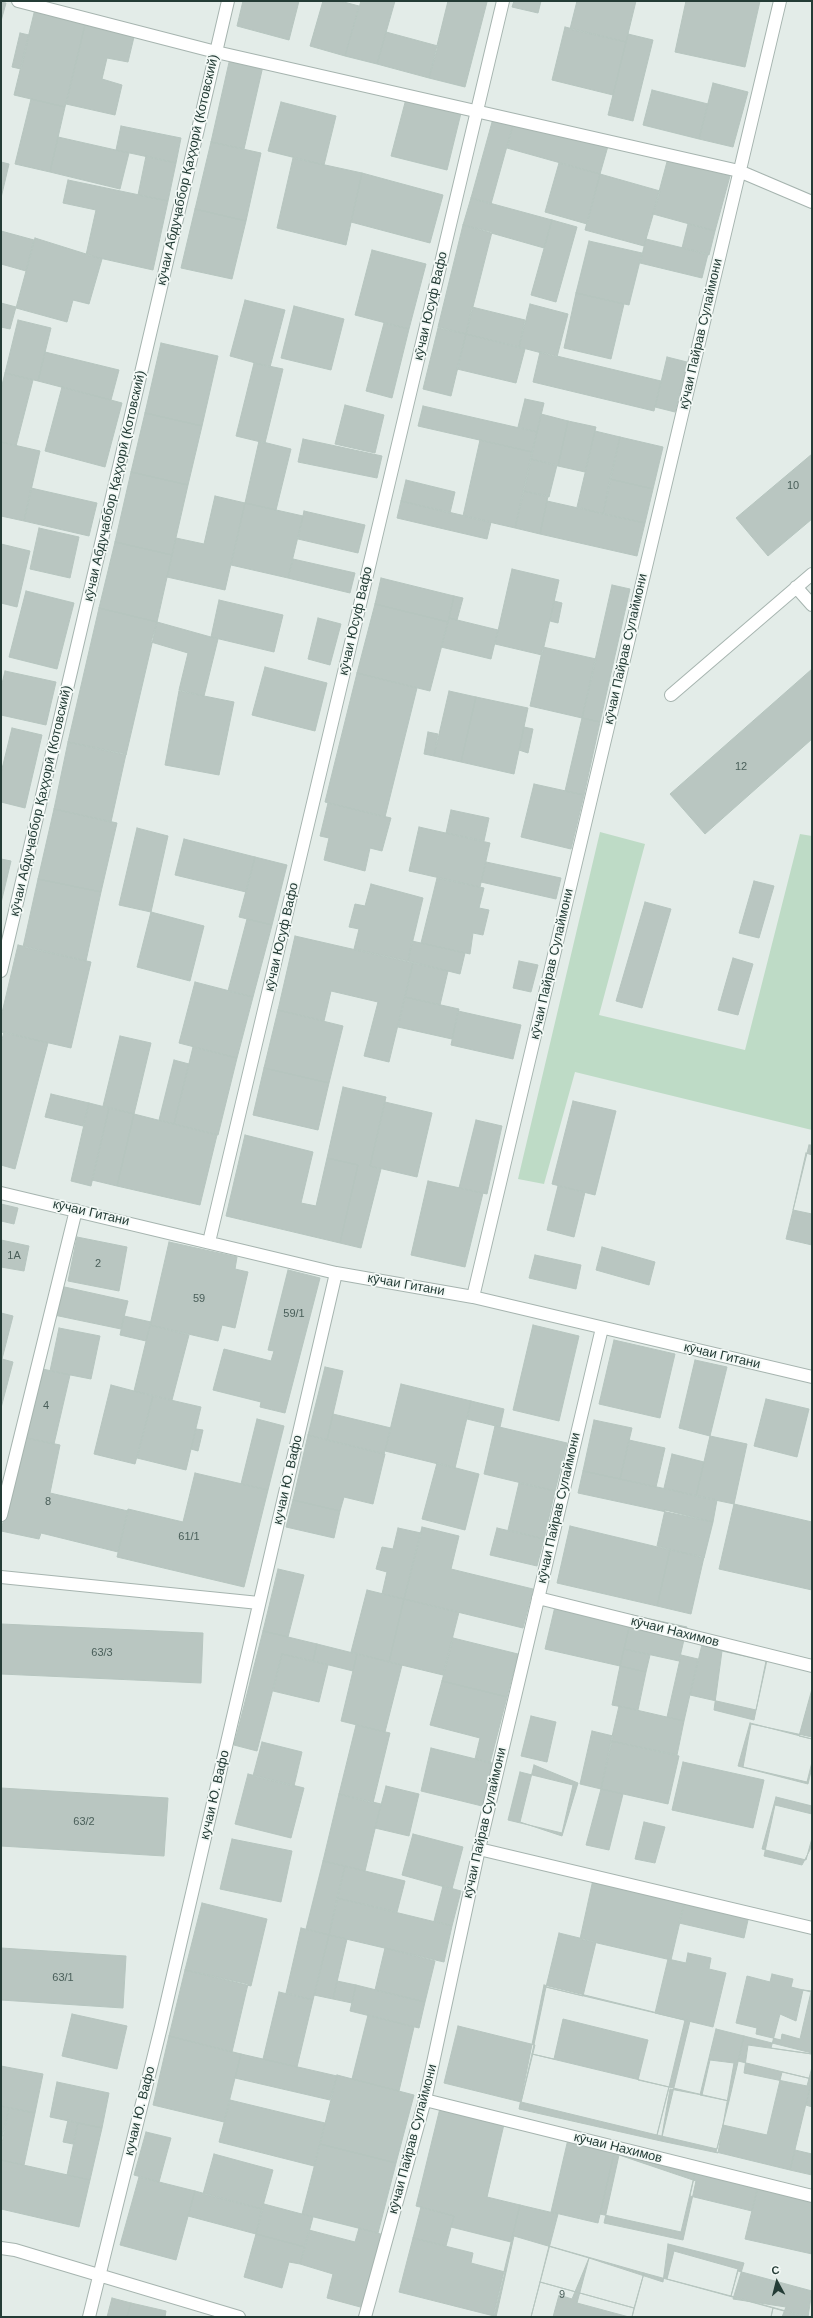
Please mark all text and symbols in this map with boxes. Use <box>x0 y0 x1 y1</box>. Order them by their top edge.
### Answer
street label: кӯчаи Абдуҷаббор Қаҳҳорӣ (Котовский) <box>154 53 222 287</box>
street label: кӯчаи Юсуф Вафо <box>411 250 451 362</box>
street label: кӯчаи Пайрав Сулаймони <box>676 257 726 411</box>
street label: кӯчаи Абдуҷаббор Қаҳҳорӣ (Котовский) <box>81 369 149 603</box>
house number: 10 <box>787 479 799 493</box>
street label: кӯчаи Юсуф Вафо <box>336 565 376 677</box>
street label: кӯчаи Пайрав Сулаймони <box>601 572 651 726</box>
street label: кӯчаи Абдуҷаббор Қаҳҳорӣ (Котовский) <box>7 684 75 918</box>
house number: 12 <box>735 760 747 774</box>
street label: кӯчаи Юсуф Вафо <box>262 881 302 993</box>
street label: кӯчаи Пайрав Сулаймони <box>527 887 577 1041</box>
street label: кӯчаи Гитани <box>51 1197 131 1229</box>
house number: 1А <box>7 1249 21 1263</box>
house number: 2 <box>95 1257 101 1271</box>
street label: кӯчаи Гитани <box>366 1271 446 1299</box>
house number: 59 <box>193 1292 205 1306</box>
house number: 59/1 <box>283 1307 305 1321</box>
street label: кӯчаи Гитани <box>682 1340 762 1372</box>
house number: 4 <box>43 1399 49 1413</box>
street label: кӯчаи Пайрав Сулаймони <box>534 1431 584 1585</box>
street label: кучаи Ю. Вафо <box>270 1434 306 1526</box>
house number: 8 <box>45 1495 51 1509</box>
house number: 61/1 <box>178 1530 200 1544</box>
street label: кӯчаи Нахимов <box>629 1613 721 1651</box>
house number: 63/3 <box>91 1646 113 1660</box>
street label: кӯчаи Пайрав Сулаймони <box>460 1746 510 1900</box>
street label: кучаи Ю. Вафо <box>197 1749 233 1841</box>
house number: 63/2 <box>73 1815 95 1829</box>
house number: 63/1 <box>52 1971 74 1985</box>
street label: кӯчаи Пайрав Сулаймони <box>386 2063 440 2215</box>
street label: кучаи Ю. Вафо <box>121 2065 159 2157</box>
street label: кӯчаи Нахимов <box>572 2129 664 2167</box>
north arrow <box>757 2262 797 2302</box>
text: С <box>771 2264 780 2277</box>
house number: 9 <box>559 2288 565 2302</box>

